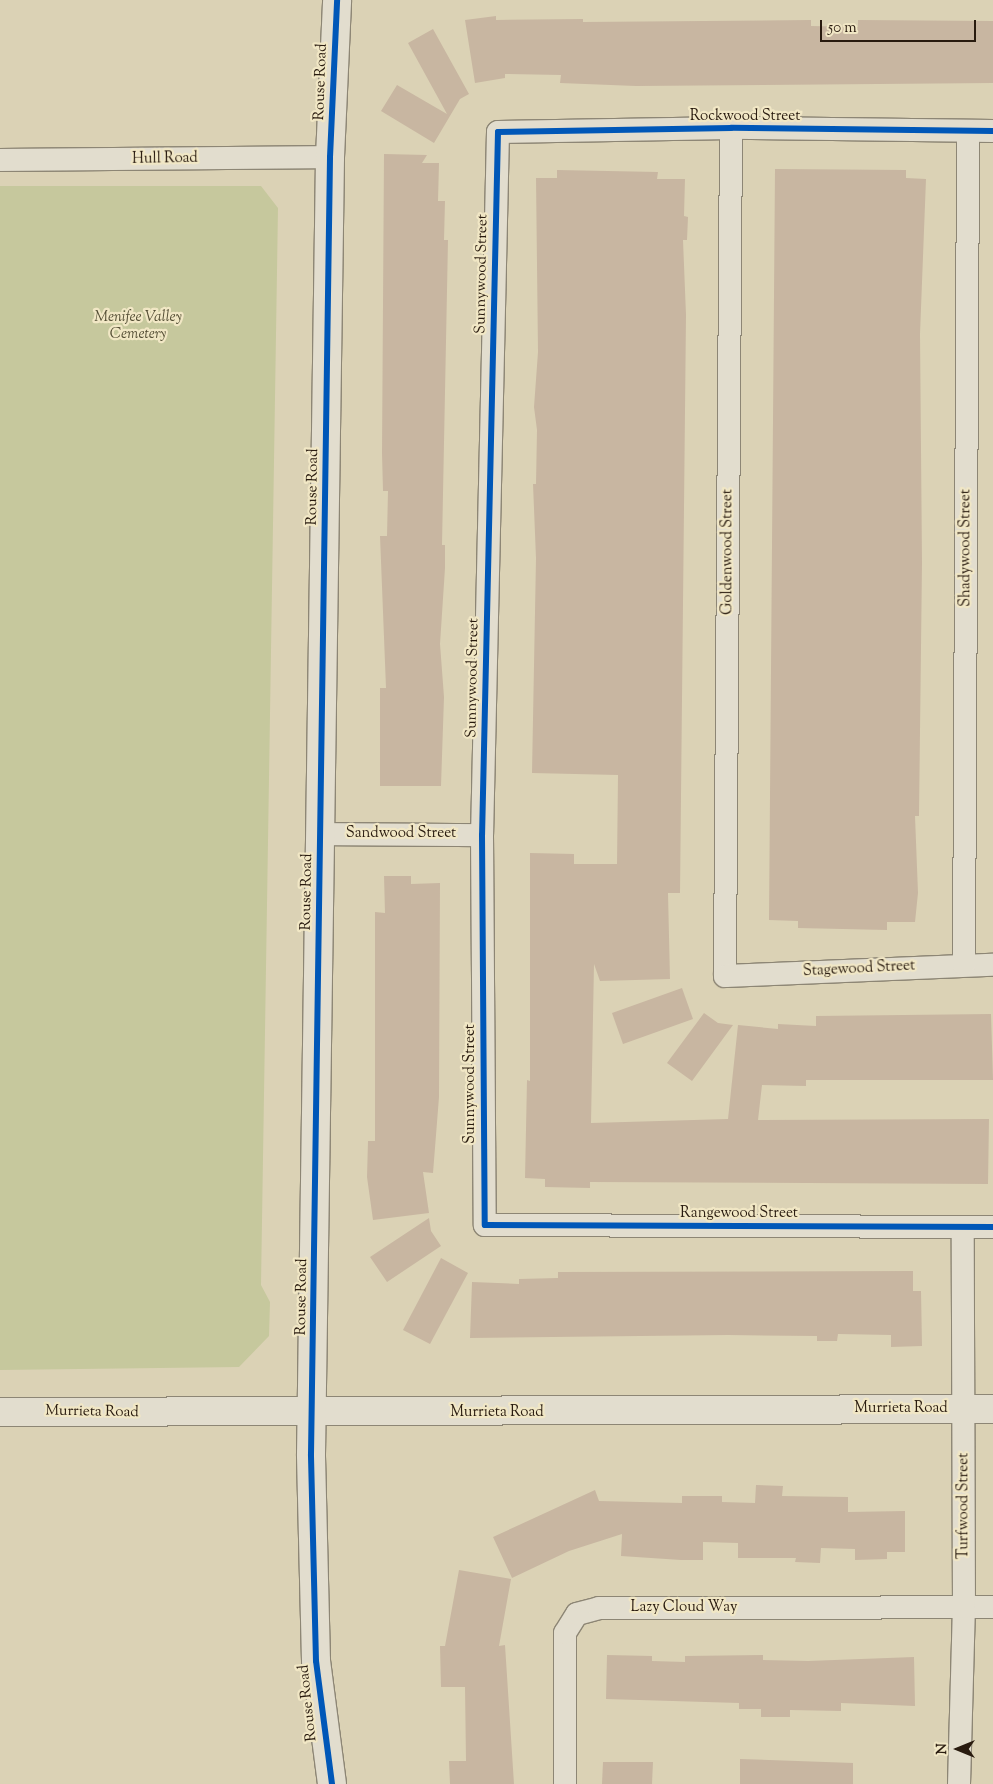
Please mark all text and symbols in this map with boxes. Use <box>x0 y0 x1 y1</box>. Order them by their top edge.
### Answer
scale bar <box>823 10 979 42</box>
text: 50 m <box>828 18 857 39</box>
street label: Rouse Road <box>311 43 331 121</box>
street label: Rockwood Street <box>690 108 800 126</box>
street label: Hull Road <box>132 149 198 169</box>
street label: Sunnywood Street <box>472 214 492 334</box>
park label: Menifee Valley Cemetery <box>94 308 182 343</box>
street label: Rouse Road <box>303 448 323 526</box>
street label: Goldenwood Street <box>719 489 737 615</box>
street label: Shadywood Street <box>957 489 975 607</box>
street label: Sunnywood Street <box>463 618 483 738</box>
street label: Sandwood Street <box>346 825 456 843</box>
street label: Rouse Road <box>297 853 317 931</box>
street label: Stagewood Street <box>802 957 916 981</box>
street label: Sunnywood Street <box>462 1024 480 1144</box>
street label: Rangewood Street <box>680 1205 798 1223</box>
street label: Rouse Road <box>292 1258 312 1336</box>
street label: Murrieta Road <box>854 1400 948 1418</box>
street label: Murrieta Road <box>45 1402 139 1422</box>
street label: Murrieta Road <box>450 1404 544 1422</box>
street label: Turfwood Street <box>955 1453 973 1559</box>
street label: Lazy Cloud Way <box>631 1599 737 1617</box>
street label: Rouse Road <box>295 1664 321 1742</box>
north arrow <box>933 1724 983 1774</box>
text: N <box>933 1743 953 1755</box>

